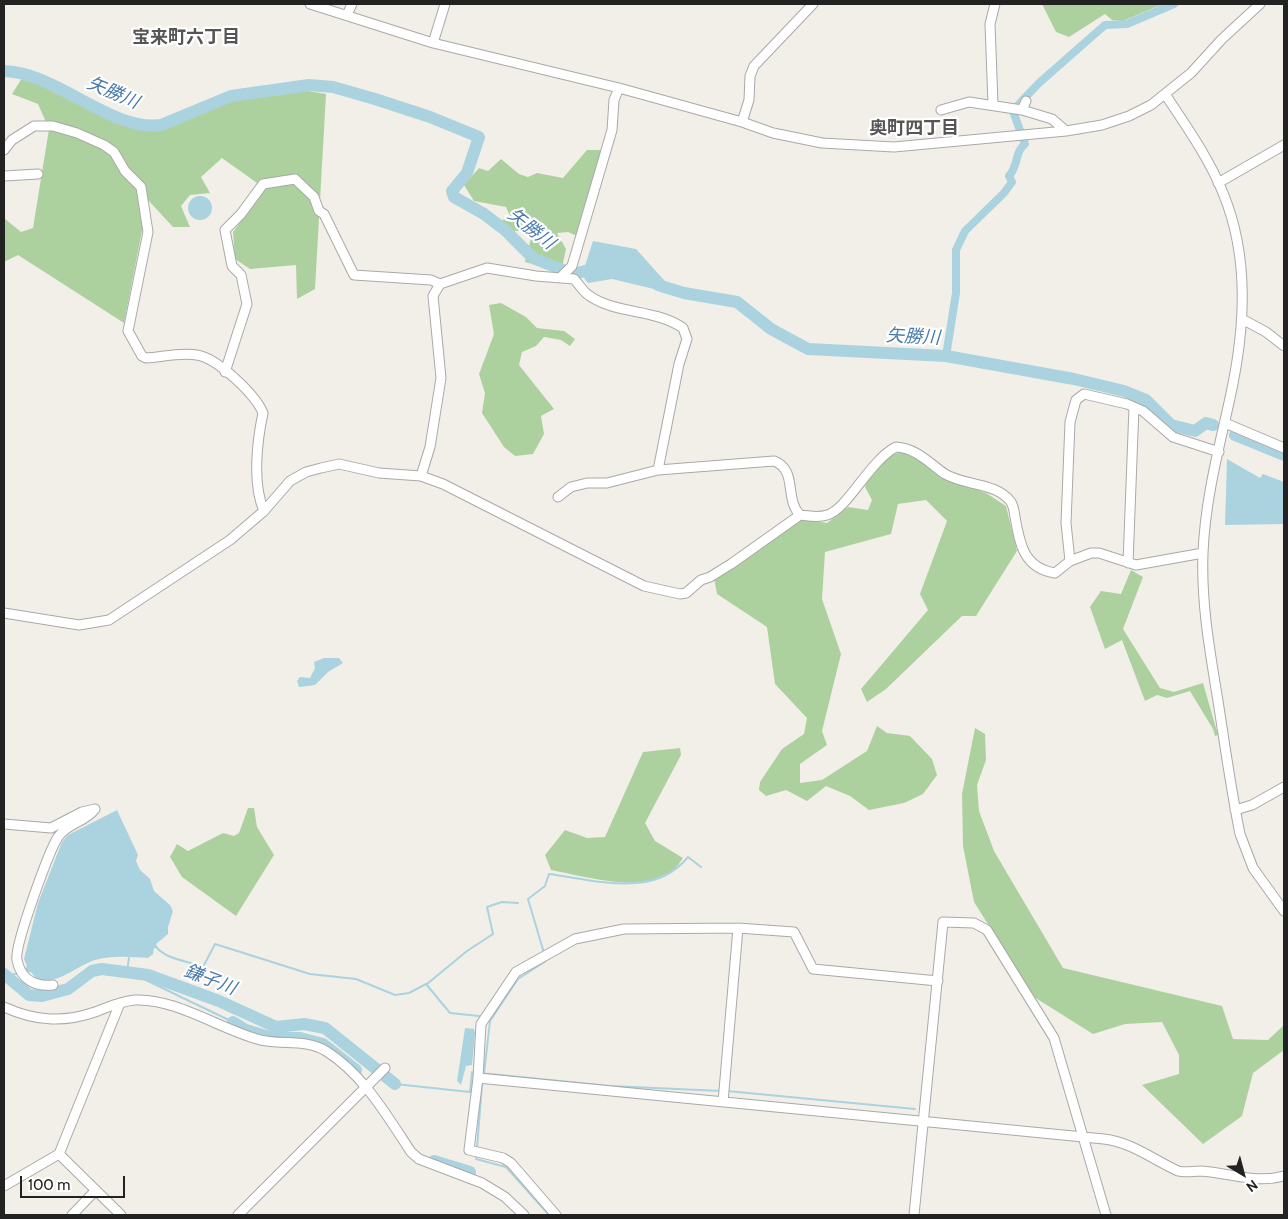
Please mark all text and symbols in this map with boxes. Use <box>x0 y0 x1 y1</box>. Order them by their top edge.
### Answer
district label: 宝来町六丁目 <box>132 27 240 49</box>
water label: 矢勝川 <box>84 73 142 113</box>
district label: 奥町四丁目 <box>869 118 959 140</box>
water label: 矢勝川 <box>503 204 559 254</box>
water label: 矢勝川 <box>885 325 941 349</box>
water label: 鎌子川 <box>181 960 239 1000</box>
north arrow <box>1218 1149 1268 1199</box>
scale bar <box>22 1166 128 1198</box>
text: 100 m <box>28 1176 70 1194</box>
text: N <box>1243 1176 1261 1196</box>

